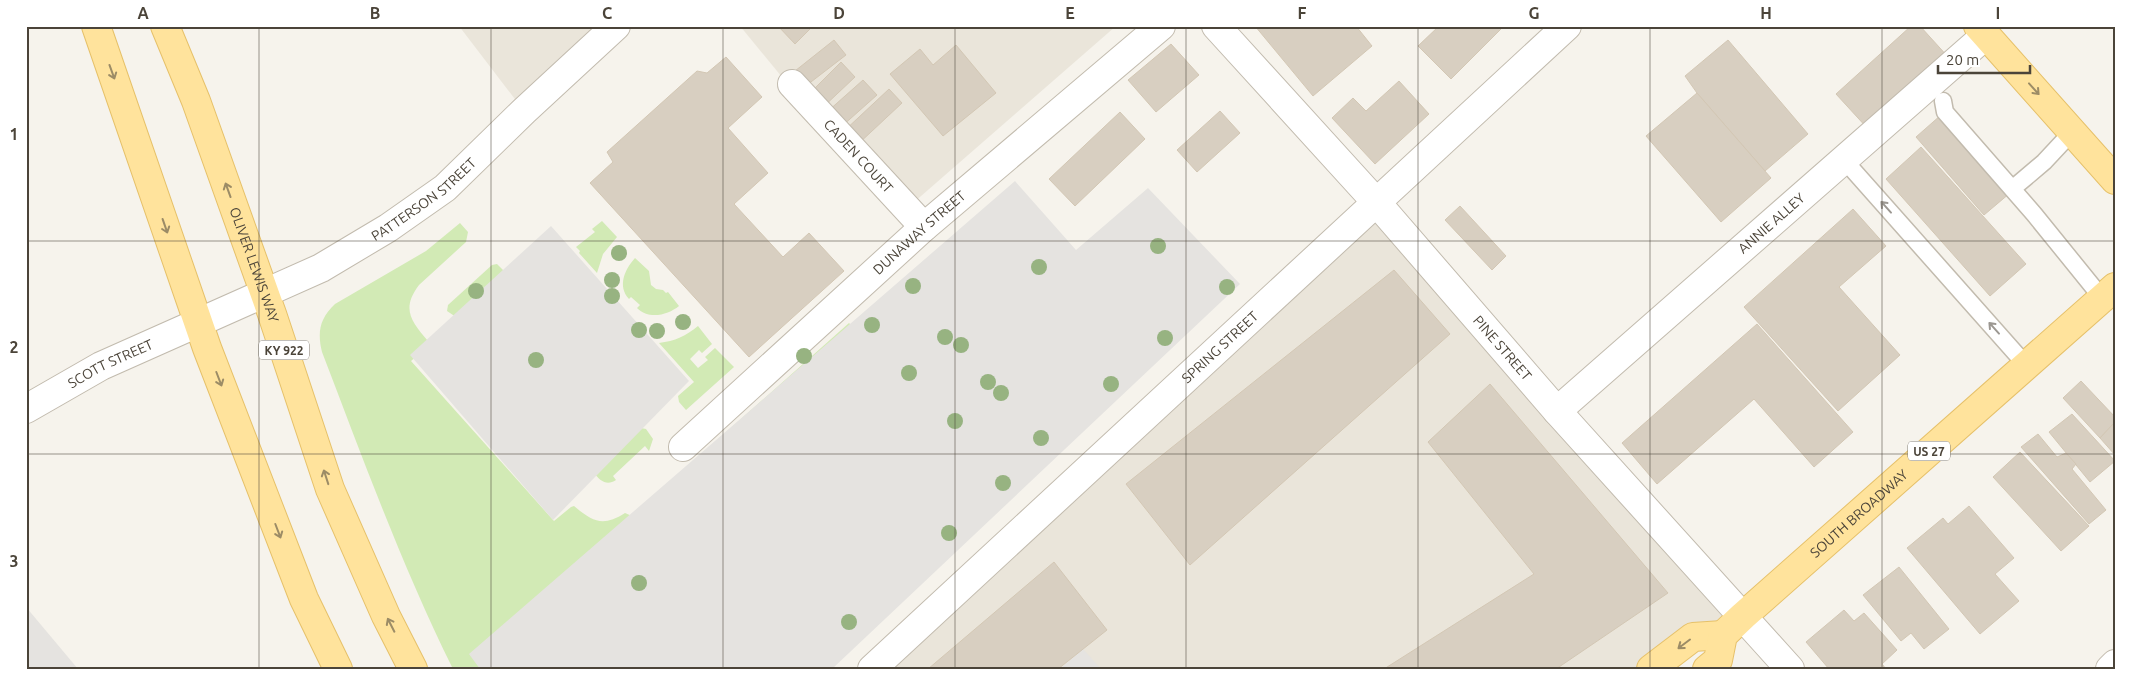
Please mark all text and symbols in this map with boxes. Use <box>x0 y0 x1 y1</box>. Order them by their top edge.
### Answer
text: A <box>137 4 149 22</box>
text: B <box>370 4 380 22</box>
text: C <box>602 4 612 22</box>
text: D <box>833 4 845 22</box>
text: E <box>1065 4 1075 22</box>
text: F <box>1298 4 1307 22</box>
text: G <box>1528 4 1540 22</box>
text: H <box>1760 4 1772 22</box>
text: I <box>1996 4 2000 22</box>
scale bar <box>1938 42 2031 74</box>
text: 20 m <box>1946 51 1979 68</box>
one-way arrow <box>108 64 117 79</box>
one-way arrow <box>2028 82 2039 95</box>
street label: CADEN COURT <box>821 116 896 196</box>
text: 1 <box>9 125 19 143</box>
street label: PATTERSON STREET <box>368 154 479 244</box>
one-way arrow <box>223 183 232 199</box>
street label: DUNAWAY STREET <box>870 187 969 278</box>
street label: ANNIE ALLEY <box>1735 190 1808 257</box>
one-way arrow <box>1880 201 1892 214</box>
street label: OLIVER LEWIS WAY <box>226 205 282 325</box>
one-way arrow <box>161 217 170 233</box>
street label: SPRING STREET <box>1179 308 1261 386</box>
street label: PINE STREET <box>1470 312 1535 384</box>
one-way arrow <box>1988 322 2000 335</box>
street label: SCOTT STREET <box>65 336 156 391</box>
text: 2 <box>9 338 19 356</box>
road number: KY 922 <box>259 340 309 360</box>
one-way arrow <box>215 371 224 386</box>
road number: US 27 <box>1908 442 1950 461</box>
street label: SOUTH BROADWAY <box>1807 466 1911 561</box>
one-way arrow <box>320 469 330 485</box>
one-way arrow <box>274 522 283 538</box>
text: 3 <box>9 552 19 570</box>
one-way arrow <box>386 618 395 633</box>
one-way arrow <box>1677 639 1691 649</box>

